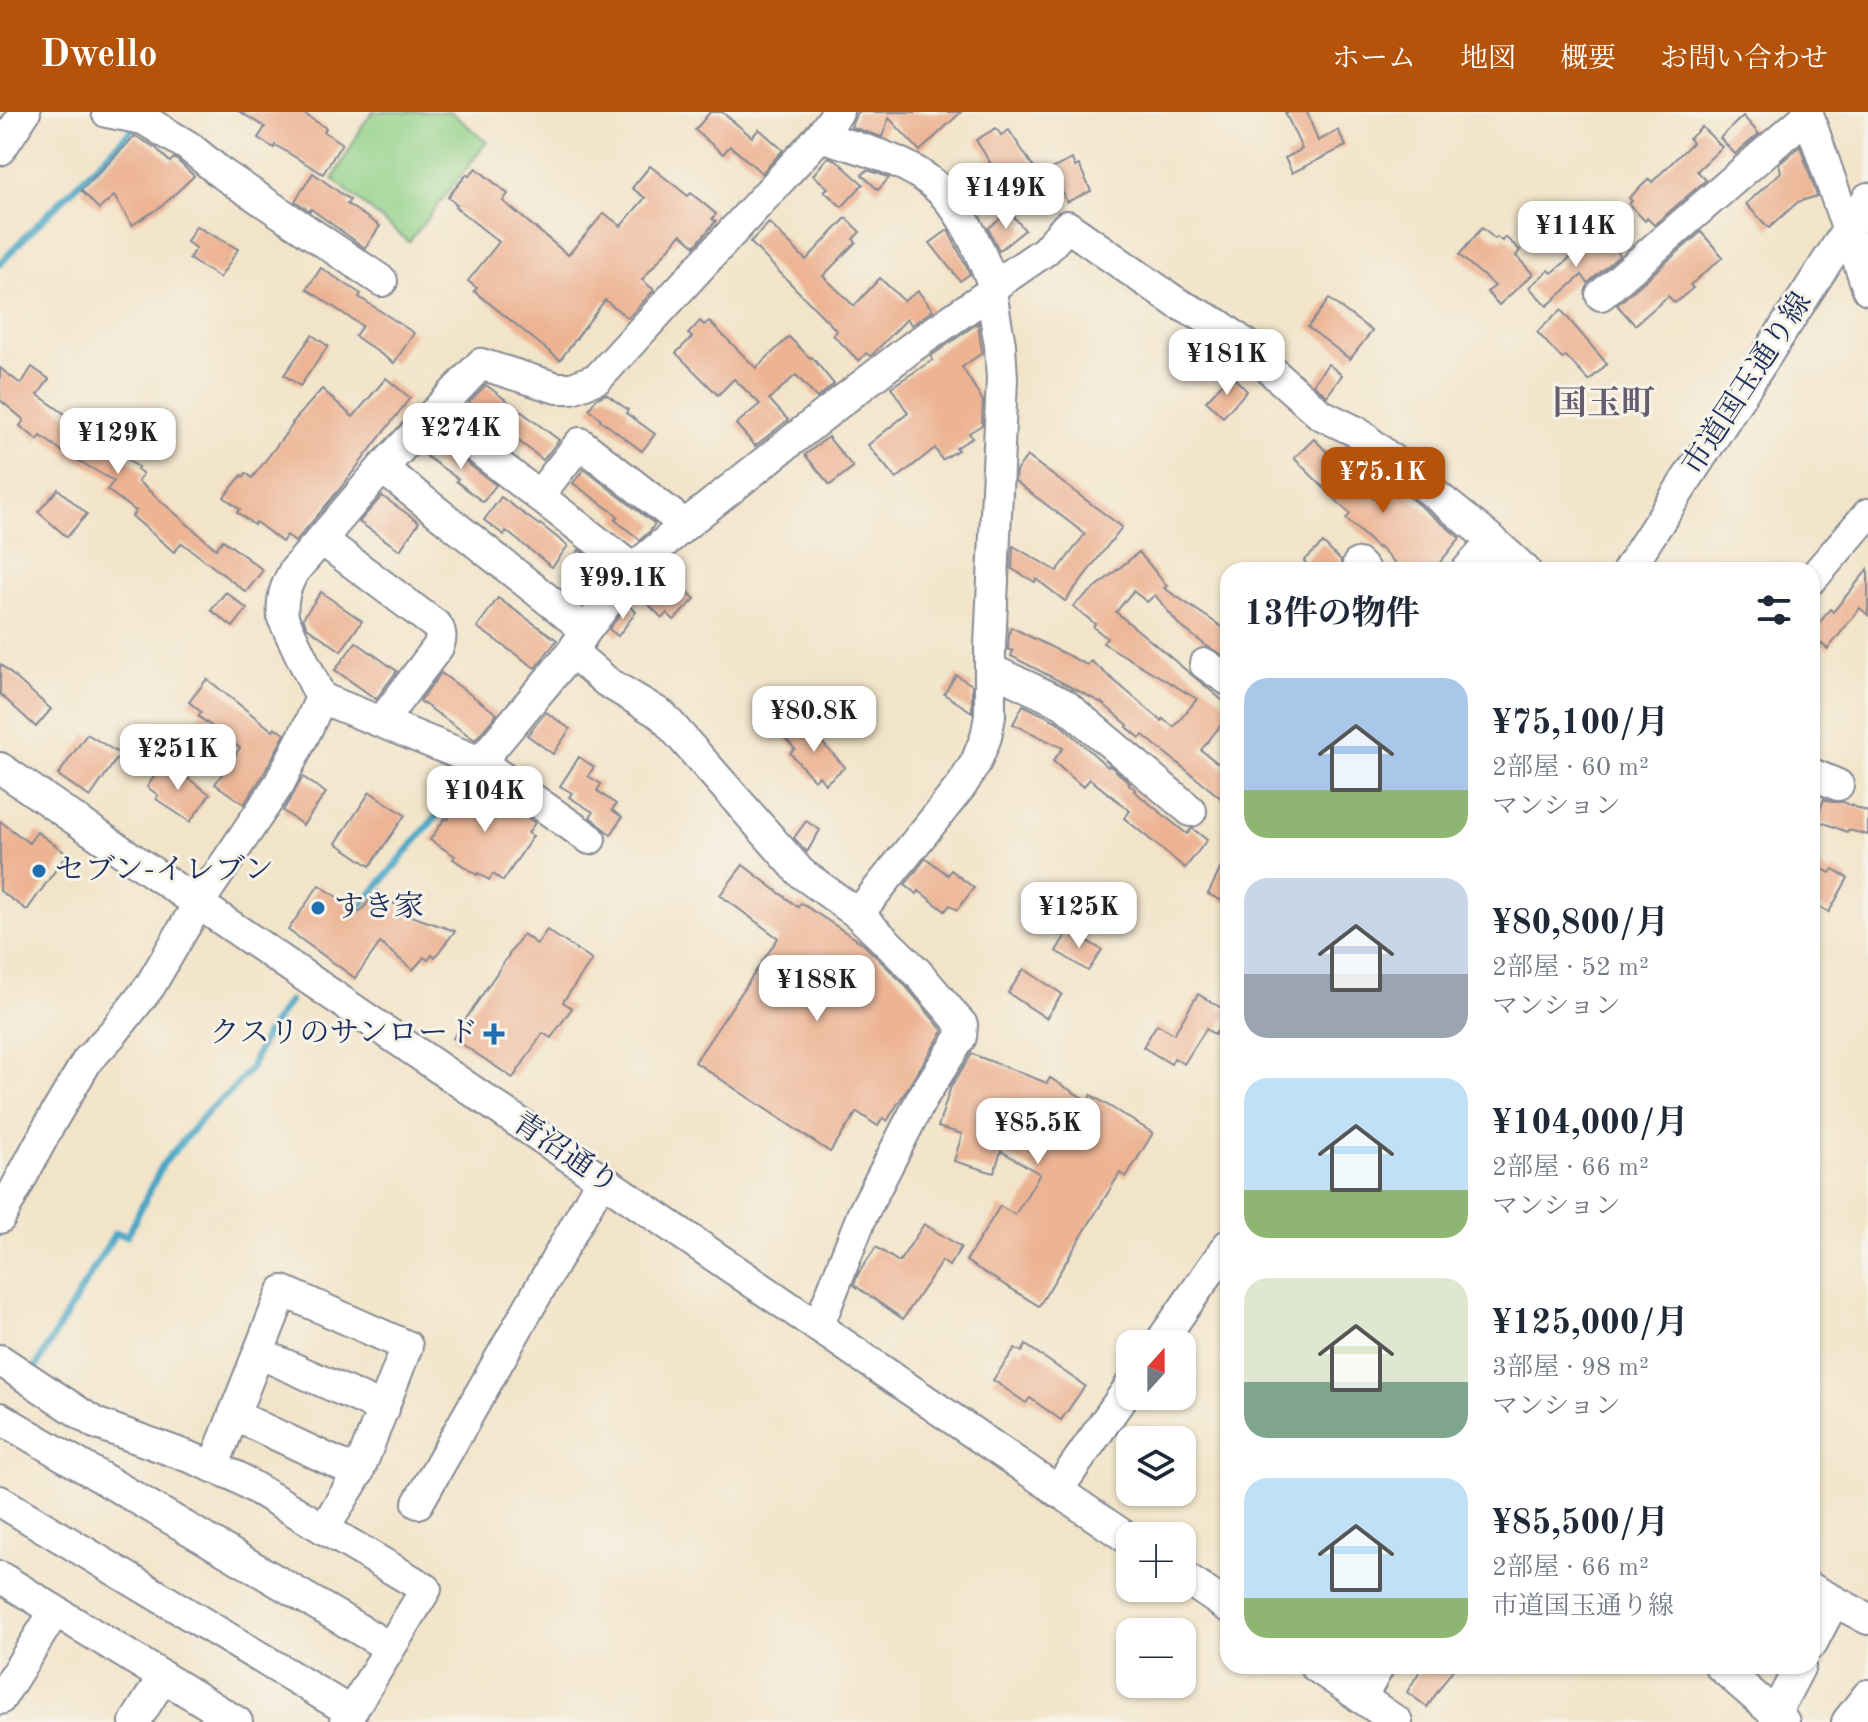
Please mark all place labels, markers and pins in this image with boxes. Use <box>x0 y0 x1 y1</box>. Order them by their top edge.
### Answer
pin: ¥149K <box>950 163 1062 231</box>
pin: ¥114K <box>1520 201 1632 269</box>
pin: ¥181K <box>1171 329 1283 397</box>
pin: ¥274K <box>405 403 517 471</box>
pin: ¥129K <box>62 408 174 476</box>
pin: ¥75.1K <box>1318 447 1448 515</box>
pin: ¥99.1K <box>558 553 688 621</box>
pin: ¥80.8K <box>749 686 879 754</box>
pin: ¥251K <box>122 724 234 792</box>
pin: ¥104K <box>429 766 541 834</box>
place label: セブン-イレブン <box>55 854 274 886</box>
marker: セブン-イレブン <box>30 862 48 880</box>
pin: ¥125K <box>1023 882 1135 950</box>
place label: すき家 <box>334 890 424 923</box>
marker: すき家 <box>309 899 327 917</box>
pin: ¥188K <box>761 955 873 1023</box>
place label: クスリのサンロード <box>210 1018 478 1049</box>
marker: クスリのサンロード <box>485 1025 503 1043</box>
pin: ¥85.5K <box>973 1098 1103 1166</box>

